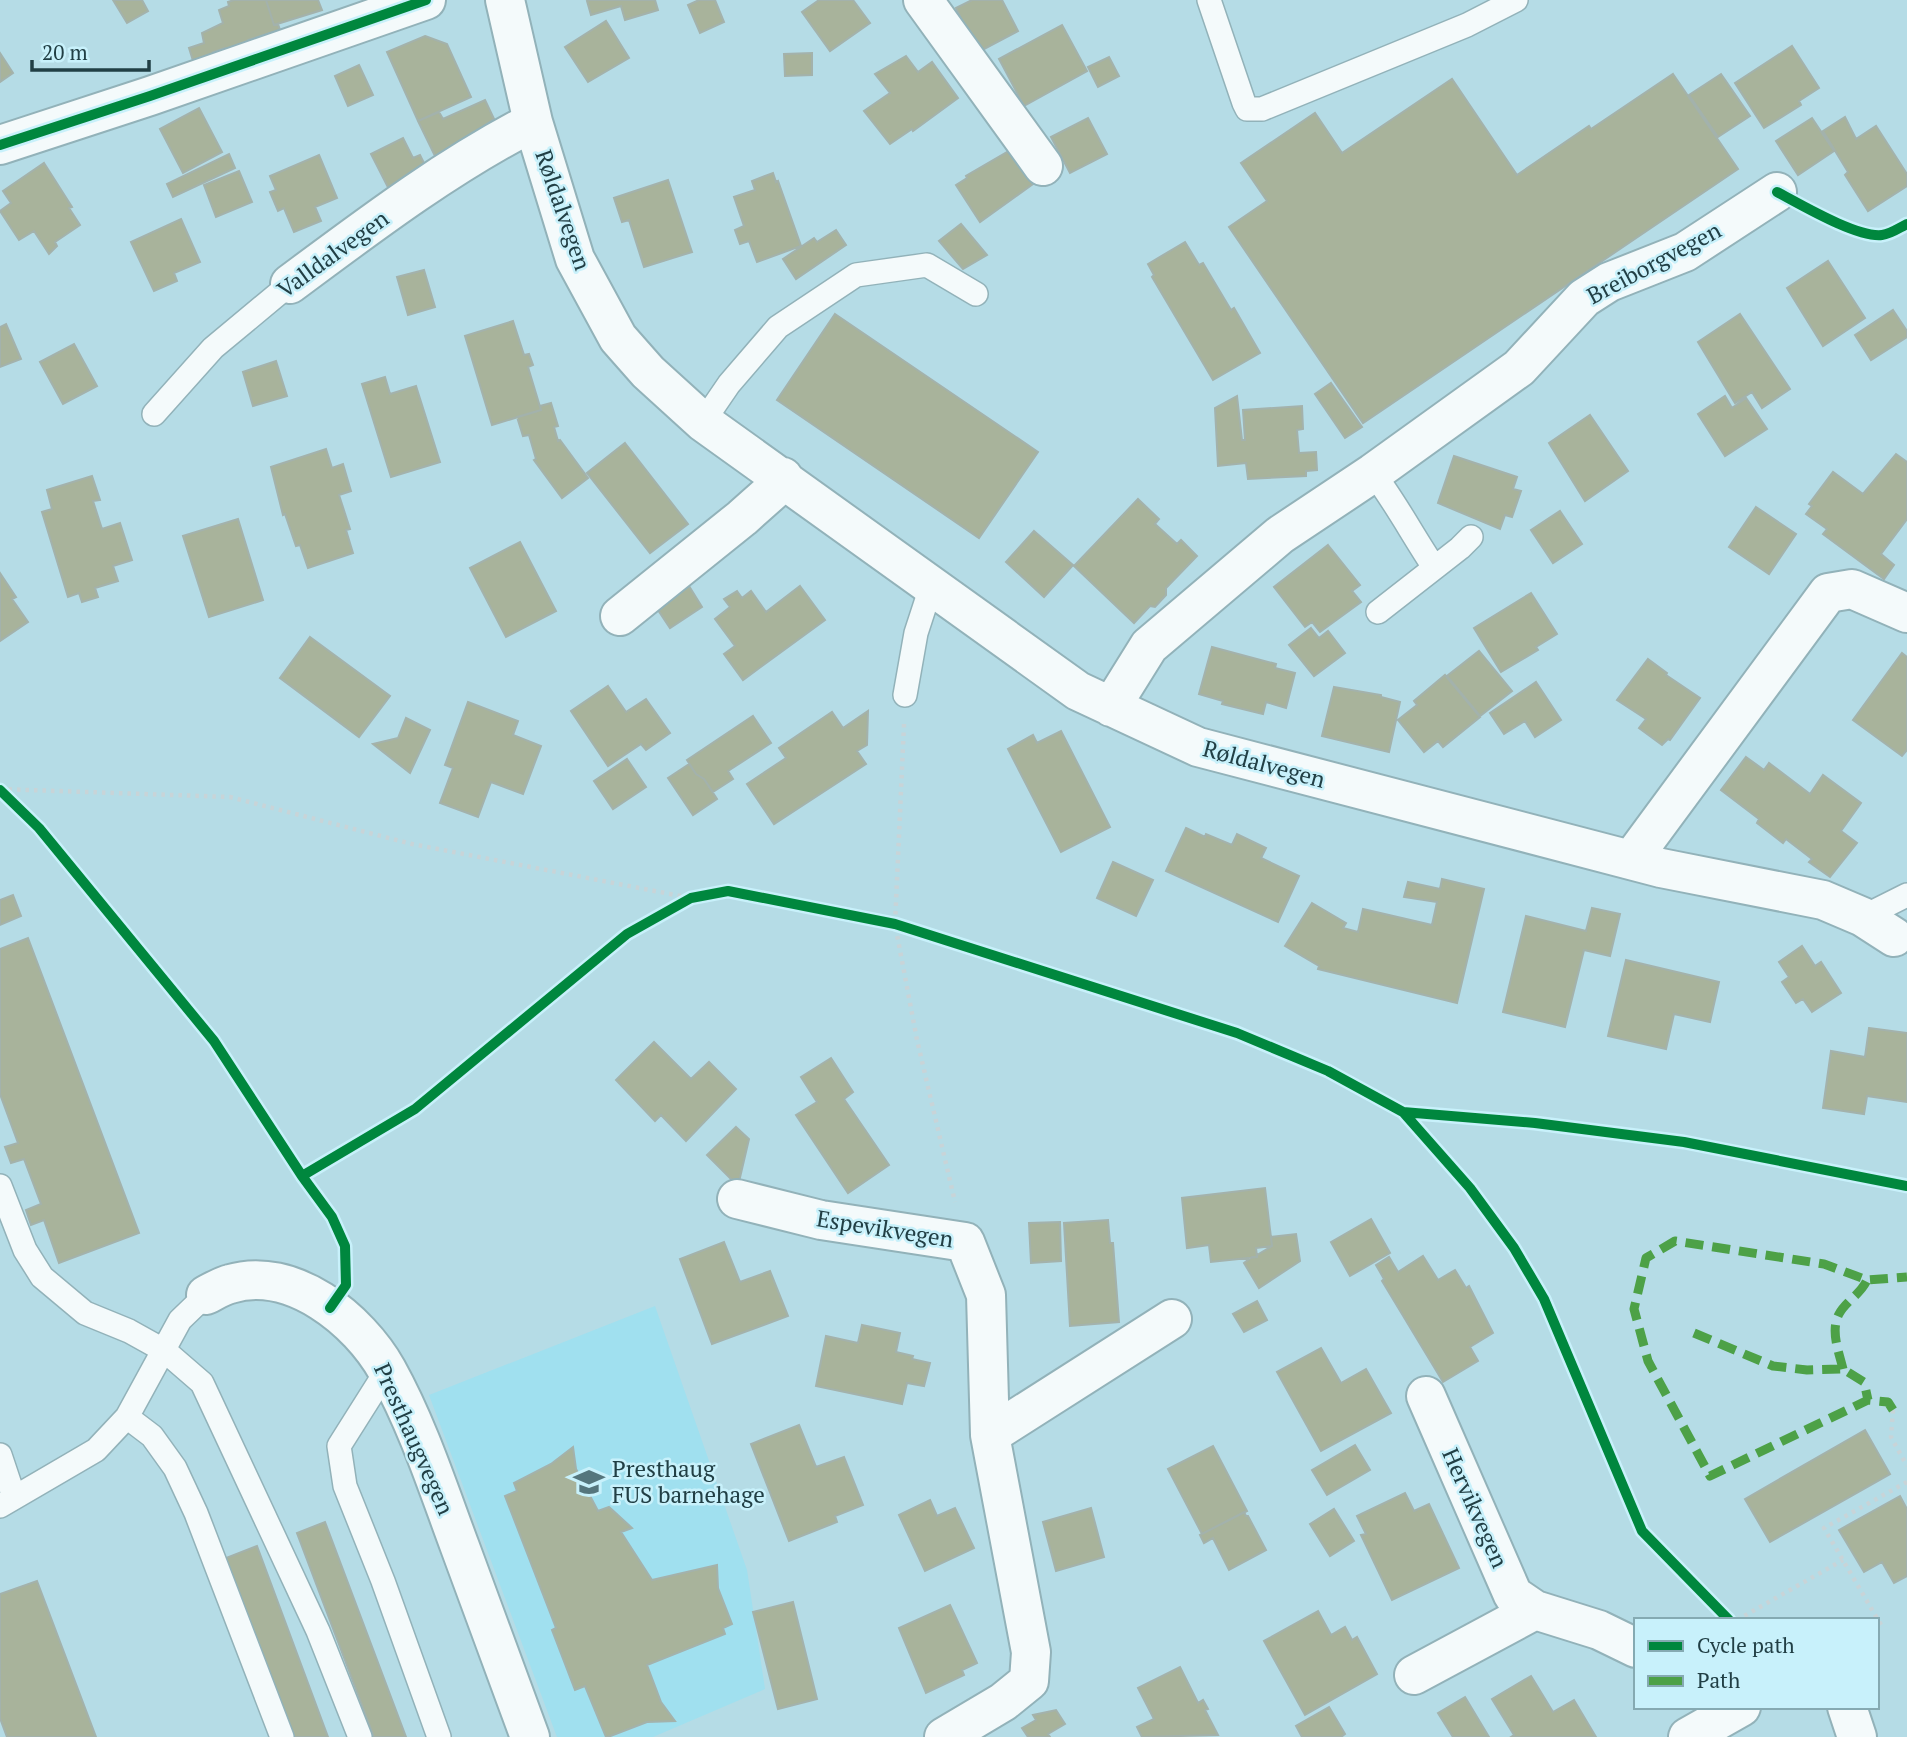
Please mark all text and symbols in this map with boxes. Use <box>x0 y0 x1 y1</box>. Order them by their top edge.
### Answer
scale bar <box>32 28 149 72</box>
text: 20 m <box>42 38 88 66</box>
street label: Røldalvegen <box>528 146 599 274</box>
street label: Valldalvegen <box>271 202 395 305</box>
street label: Breiborgvegen <box>1581 214 1727 311</box>
street label: Røldalvegen <box>1200 732 1329 795</box>
street label: Espevikvegen <box>814 1202 956 1255</box>
street label: Presthaugvegen <box>367 1358 462 1520</box>
street label: Hervikvegen <box>1435 1443 1516 1573</box>
place label: Presthaug FUS barnehage <box>612 1453 765 1510</box>
school or university icon: Presthaug FUS barnehage <box>572 1465 606 1499</box>
legend <box>1634 1618 1879 1709</box>
text: Cycle path <box>1697 1631 1795 1659</box>
text: Path <box>1697 1666 1740 1694</box>

